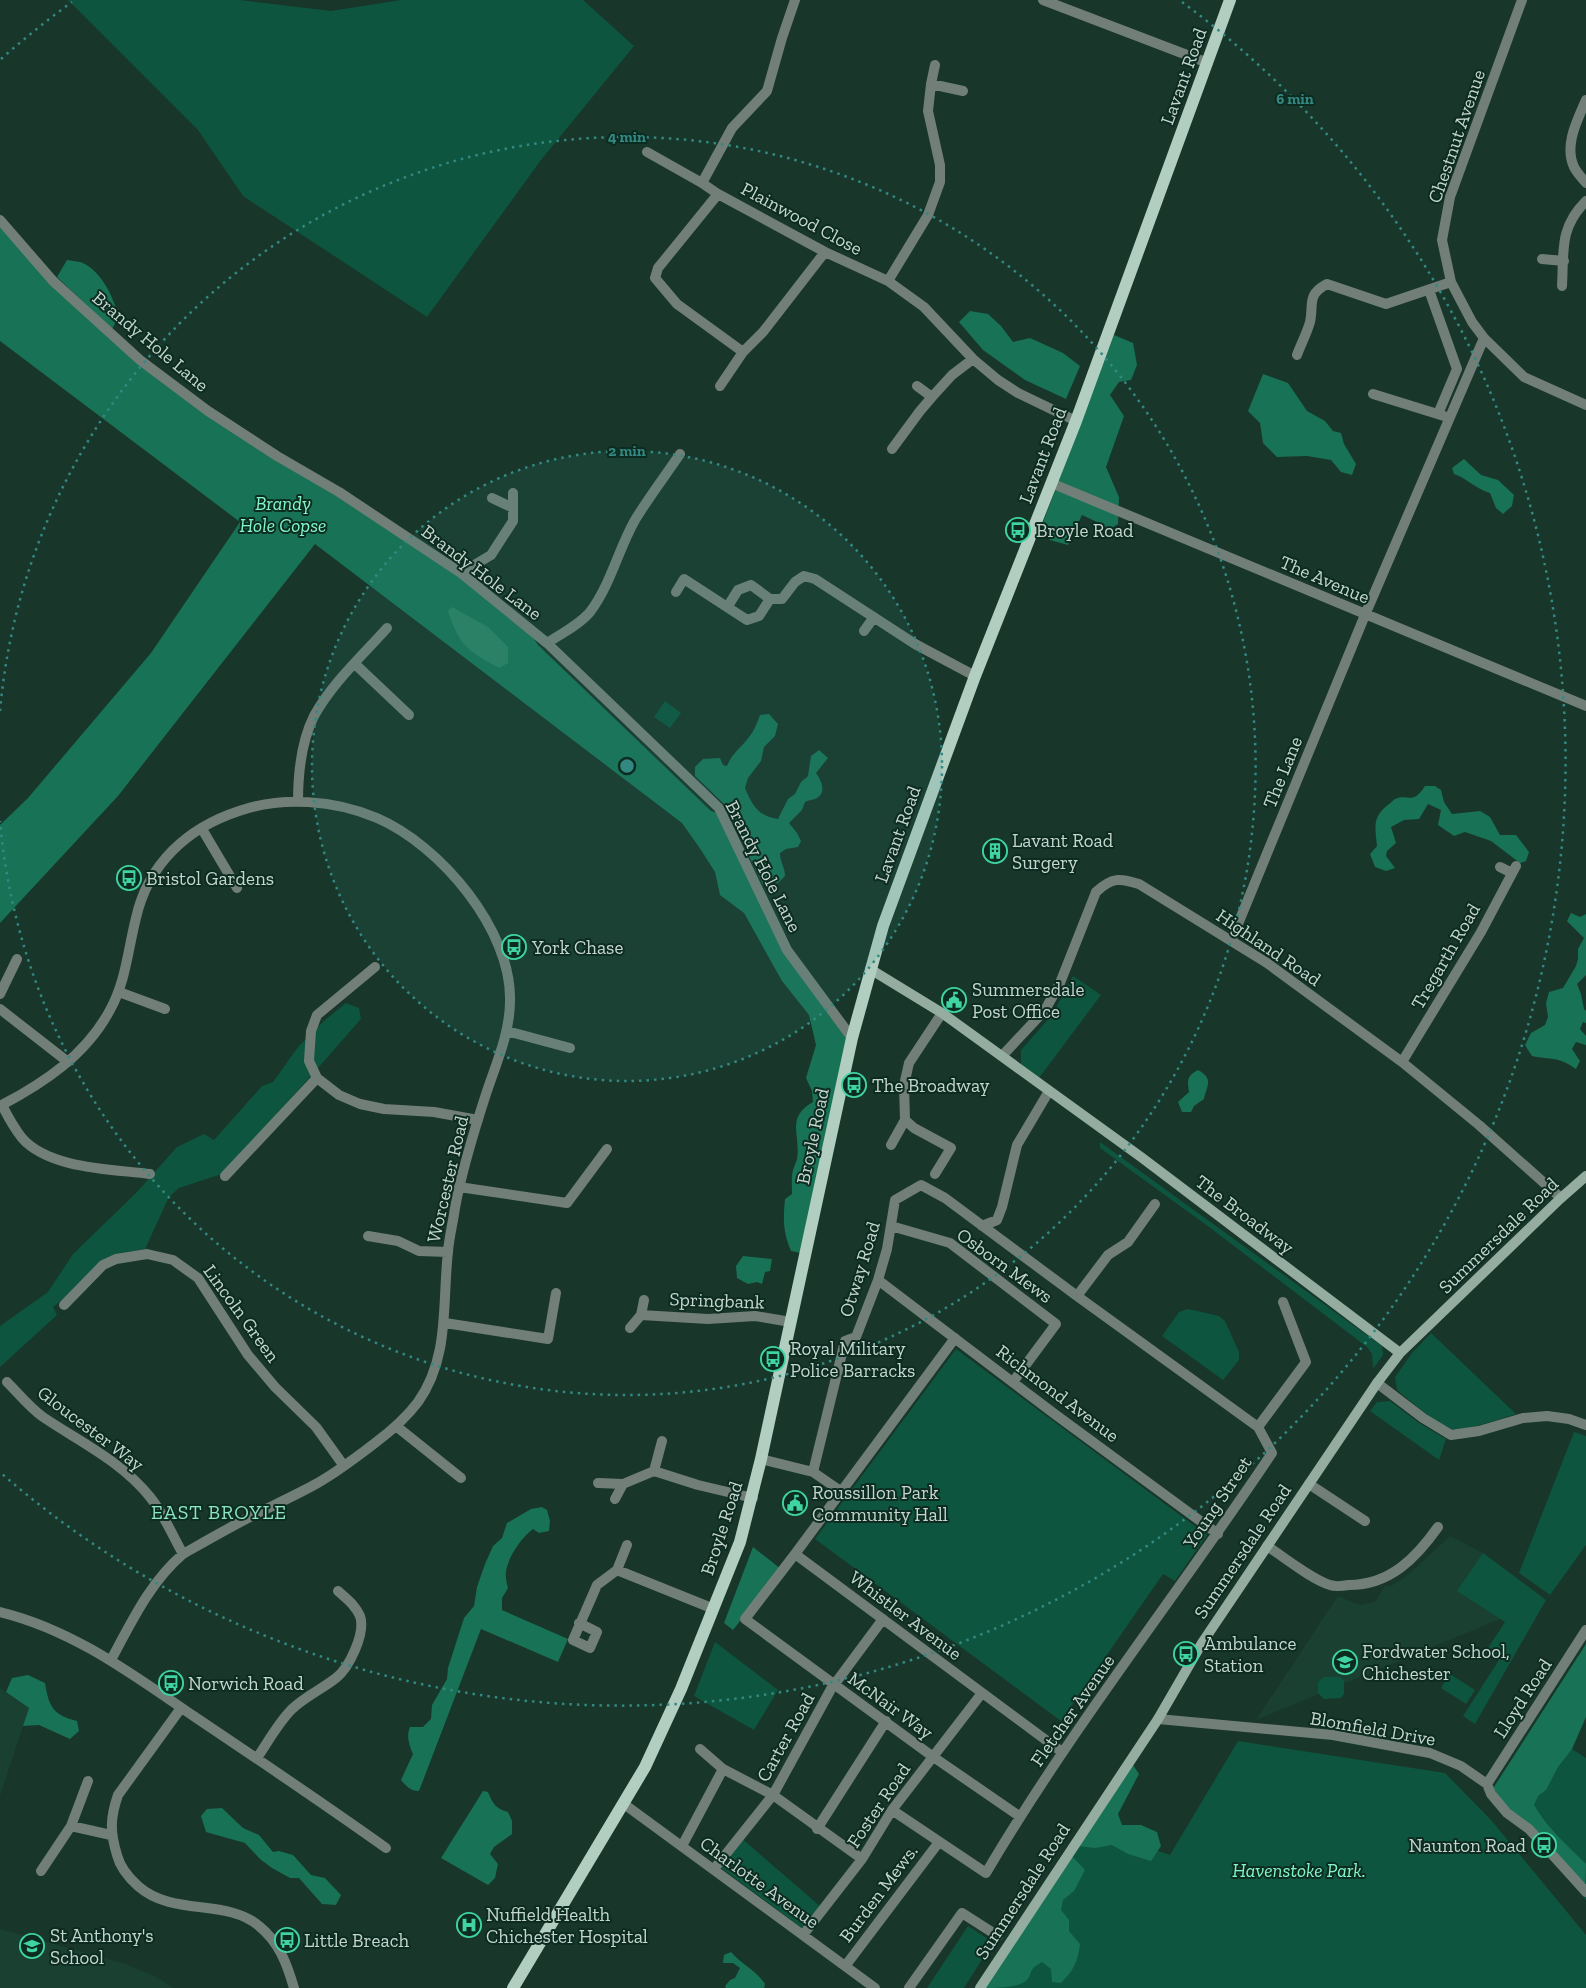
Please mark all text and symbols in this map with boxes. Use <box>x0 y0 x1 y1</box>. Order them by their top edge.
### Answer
street label: Lavant Road <box>1155 24 1212 128</box>
street label: Chestnut Avenue <box>1423 66 1490 206</box>
text: 6 min <box>1276 90 1314 108</box>
text: 4 min <box>608 128 646 146</box>
street label: Plainwood Close <box>737 177 866 260</box>
street label: Brandy Hole Lane <box>88 286 214 397</box>
street label: Lavant Road <box>1014 403 1072 506</box>
text: 2 min <box>608 442 646 460</box>
park label: Brandy Hole Copse <box>240 492 326 537</box>
bus stop icon: Broyle Road <box>1005 517 1031 543</box>
place label: Broyle Road <box>1036 519 1134 542</box>
street label: Brandy Hole Lane <box>417 520 546 625</box>
street label: The Avenue <box>1276 550 1373 609</box>
street label: The Lane <box>1258 733 1307 811</box>
centre of rings <box>618 757 636 775</box>
street label: Lavant Road <box>869 782 926 886</box>
street label: Brandy Hole Lane <box>720 797 807 936</box>
place label: Lavant Road Surgery <box>1012 829 1114 874</box>
building icon: Lavant Road Surgery <box>982 838 1008 864</box>
bus stop icon: Bristol Gardens <box>116 865 142 891</box>
place label: Bristol Gardens <box>146 867 274 890</box>
street label: Tregarth Road <box>1406 899 1485 1013</box>
street label: Highland Road <box>1212 904 1326 991</box>
bus stop icon: York Chase <box>501 934 527 960</box>
place label: York Chase <box>531 936 623 959</box>
place label: Summersdale Post Office <box>972 978 1084 1023</box>
public building icon: Summersdale Post Office <box>941 987 967 1013</box>
bus stop icon: The Broadway <box>841 1072 867 1098</box>
place label: The Broadway <box>872 1074 990 1097</box>
street label: Broyle Road <box>791 1085 834 1186</box>
street label: Worcester Road <box>422 1113 473 1245</box>
street label: The Broadway <box>1191 1170 1299 1259</box>
street label: Summersdale Road <box>1434 1172 1563 1298</box>
street label: Otway Road <box>834 1218 885 1320</box>
street label: Osborn Mews <box>952 1223 1057 1308</box>
street label: Lincoln Green <box>198 1260 285 1367</box>
street label: Springbank <box>669 1287 765 1314</box>
place label: Royal Military Police Barracks <box>790 1337 915 1382</box>
street label: Richmond Avenue <box>992 1340 1124 1447</box>
bus stop icon: Royal Military Police Barracks <box>760 1346 786 1372</box>
street label: Gloucester Way <box>33 1381 149 1476</box>
street label: Young Street <box>1178 1452 1257 1554</box>
street label: Broyle Road <box>695 1478 748 1578</box>
street label: Summersdale Road <box>1189 1479 1296 1623</box>
place label: Roussillon Park Community Hall <box>812 1481 948 1526</box>
public building icon: Roussillon Park Community Hall <box>782 1490 808 1516</box>
district label: EAST BROYLE <box>151 1500 287 1524</box>
street label: Whistler Avenue <box>845 1566 966 1665</box>
place label: Ambulance Station <box>1204 1632 1296 1677</box>
place label: Fordwater School, Chichester <box>1362 1640 1510 1685</box>
bus stop icon: Ambulance Station <box>1173 1641 1199 1667</box>
school or university icon: Fordwater School, Chichester <box>1332 1649 1358 1675</box>
street label: Fletcher Avenue <box>1025 1650 1120 1771</box>
street label: Lloyd Road <box>1488 1654 1557 1742</box>
street label: McNair Way <box>844 1667 938 1744</box>
bus stop icon: Norwich Road <box>158 1670 184 1696</box>
place label: Norwich Road <box>188 1672 304 1695</box>
street label: Carter Road <box>752 1688 820 1786</box>
street label: Blomfield Drive <box>1308 1706 1437 1751</box>
street label: Foster Road <box>842 1758 915 1852</box>
street label: Summersdale Road <box>970 1818 1075 1964</box>
street label: Charlotte Avenue <box>696 1831 824 1933</box>
bus stop icon: Naunton Road <box>1531 1832 1557 1858</box>
place label: Naunton Road <box>1409 1834 1527 1857</box>
street label: Burden Mews. <box>834 1840 923 1947</box>
park label: Havenstoke Park. <box>1232 1859 1366 1882</box>
place label: Nuffield Health Chichester Hospital <box>486 1903 648 1948</box>
hospital icon: Nuffield Health Chichester Hospital <box>456 1912 482 1938</box>
place label: St Anthony's School <box>50 1924 154 1969</box>
bus stop icon: Little Breach <box>274 1927 300 1953</box>
place label: Little Breach <box>304 1929 409 1952</box>
school or university icon: St Anthony's School <box>19 1933 45 1959</box>

